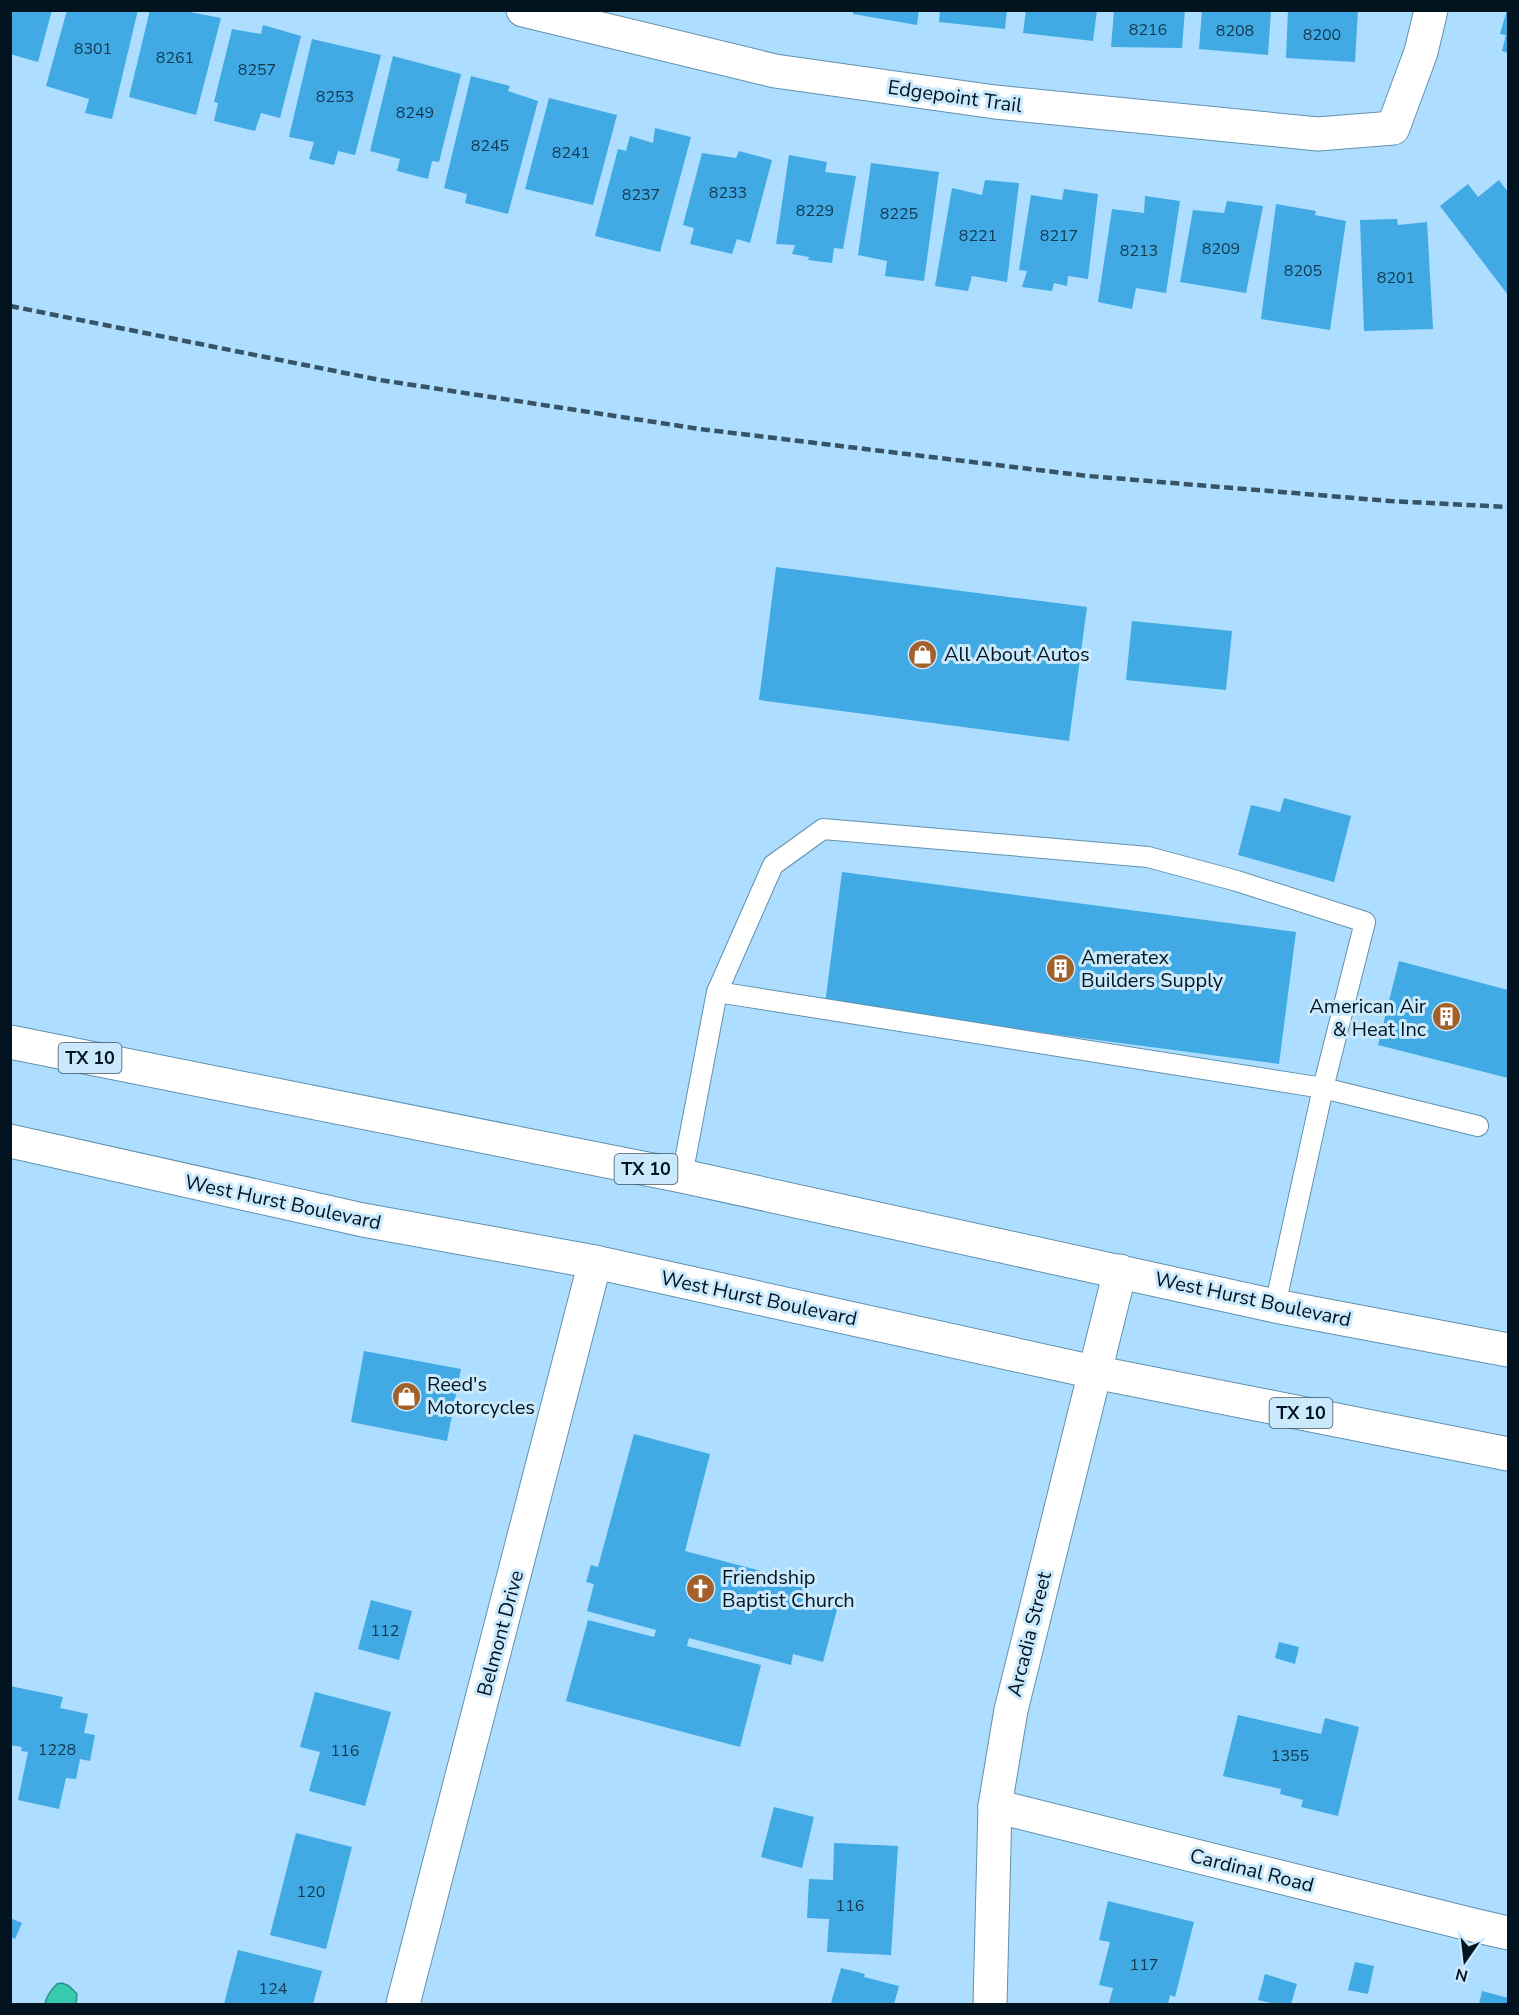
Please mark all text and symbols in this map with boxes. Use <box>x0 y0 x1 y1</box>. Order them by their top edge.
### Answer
house number: 8216 <box>1129 19 1167 41</box>
house number: 8208 <box>1216 20 1254 42</box>
house number: 8200 <box>1303 24 1341 46</box>
house number: 8301 <box>74 38 112 60</box>
house number: 8261 <box>156 47 194 69</box>
house number: 8257 <box>238 59 276 81</box>
street label: Edgepoint Trail <box>886 74 1024 119</box>
house number: 8253 <box>316 86 354 108</box>
house number: 8249 <box>396 102 434 124</box>
house number: 8245 <box>471 135 509 157</box>
house number: 8241 <box>552 142 590 164</box>
house number: 8233 <box>709 182 747 204</box>
house number: 8237 <box>622 184 660 206</box>
house number: 8229 <box>796 200 834 222</box>
house number: 8225 <box>880 203 918 225</box>
house number: 8221 <box>959 225 997 247</box>
house number: 8217 <box>1040 225 1078 247</box>
house number: 8209 <box>1202 238 1240 260</box>
house number: 8213 <box>1120 240 1158 262</box>
house number: 8205 <box>1284 260 1322 282</box>
house number: 8201 <box>1377 267 1415 289</box>
shop icon: All About Autos <box>907 638 939 670</box>
place label: All About Autos <box>944 641 1090 668</box>
place label: Ameratex Builders Supply <box>1081 944 1224 994</box>
building icon: Ameratex Builders Supply <box>1044 952 1076 984</box>
place label: American Air & Heat Inc <box>1309 993 1426 1043</box>
building icon: American Air & Heat Inc <box>1431 1001 1463 1033</box>
road number: TX 10 <box>58 1043 122 1073</box>
road number: TX 10 <box>614 1154 678 1184</box>
street label: West Hurst Boulevard <box>182 1169 383 1236</box>
street label: West Hurst Boulevard <box>658 1265 859 1332</box>
street label: West Hurst Boulevard <box>1152 1266 1353 1333</box>
place label: Reed's Motorcycles <box>427 1371 535 1421</box>
shop icon: Reed's Motorcycles <box>390 1380 422 1412</box>
road number: TX 10 <box>1270 1398 1332 1428</box>
place label: Friendship Baptist Church <box>722 1564 855 1614</box>
street label: Belmont Drive <box>471 1567 530 1699</box>
street label: Arcadia Street <box>1001 1568 1058 1699</box>
church icon: Friendship Baptist Church <box>685 1573 717 1605</box>
house number: 112 <box>371 1620 399 1642</box>
house number: 1228 <box>38 1739 76 1761</box>
house number: 116 <box>331 1740 359 1762</box>
house number: 1355 <box>1271 1745 1309 1767</box>
street label: Cardinal Road <box>1187 1842 1317 1899</box>
house number: 120 <box>297 1881 325 1903</box>
house number: 116 <box>836 1895 864 1917</box>
north arrow <box>1435 1931 1495 1991</box>
house number: 117 <box>1130 1954 1158 1976</box>
text: N <box>1453 1962 1470 1987</box>
house number: 124 <box>259 1978 288 2000</box>

